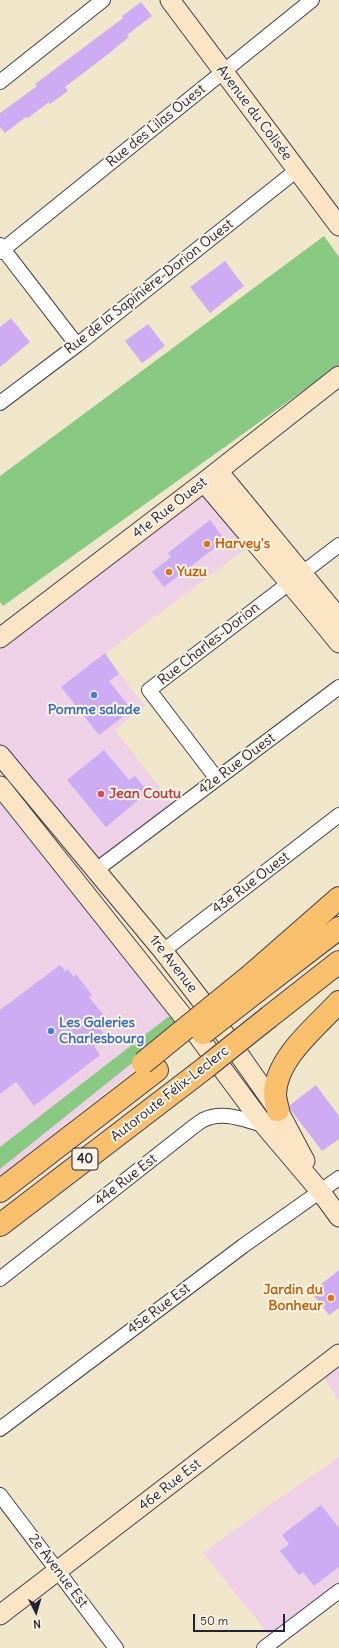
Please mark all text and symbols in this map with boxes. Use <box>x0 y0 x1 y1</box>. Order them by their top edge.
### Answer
street label: Avenue du Colisée <box>213 62 295 164</box>
street label: Rue des Lilas Ouest <box>103 81 209 171</box>
street label: Rue de la Sapinière-Dorion Ouest <box>61 216 237 358</box>
street label: 41e Rue Ouest <box>129 474 211 542</box>
place label: Harvey's <box>215 536 270 552</box>
marker: Harvey's <box>202 539 212 549</box>
place label: Yuzu <box>177 564 207 580</box>
marker: Yuzu <box>164 567 174 577</box>
street label: Rue Charles-Dorion <box>155 599 263 689</box>
marker: Pomme salade <box>89 690 99 700</box>
place label: Pomme salade <box>48 702 140 718</box>
street label: 42e Rue Ouest <box>195 730 279 798</box>
place label: Jean Coutu <box>109 786 181 802</box>
marker: Jean Coutu <box>96 789 106 799</box>
street label: 43e Rue Ouest <box>209 849 293 917</box>
street label: 1re Avenue <box>145 932 201 996</box>
place label: Les Galeries Charlesbourg <box>59 1015 144 1048</box>
marker: Les Galeries Charlesbourg <box>46 1026 56 1036</box>
street label: Autoroute Félix-Leclerc <box>108 1043 232 1145</box>
road number: 40 <box>72 1148 98 1170</box>
street label: 44e Rue Est <box>92 1151 160 1209</box>
street label: 45e Rue Est <box>124 1280 194 1338</box>
place label: Jardin du Bonheur <box>263 1282 323 1314</box>
marker: Jardin du Bonheur <box>326 1293 336 1303</box>
street label: 46e Rue Est <box>136 1456 204 1514</box>
street label: 2e Avenue Est <box>25 1531 91 1611</box>
north arrow <box>16 1592 56 1632</box>
scale bar <box>195 1606 287 1632</box>
text: 50 m <box>200 1613 228 1628</box>
text: N <box>33 1617 41 1631</box>

